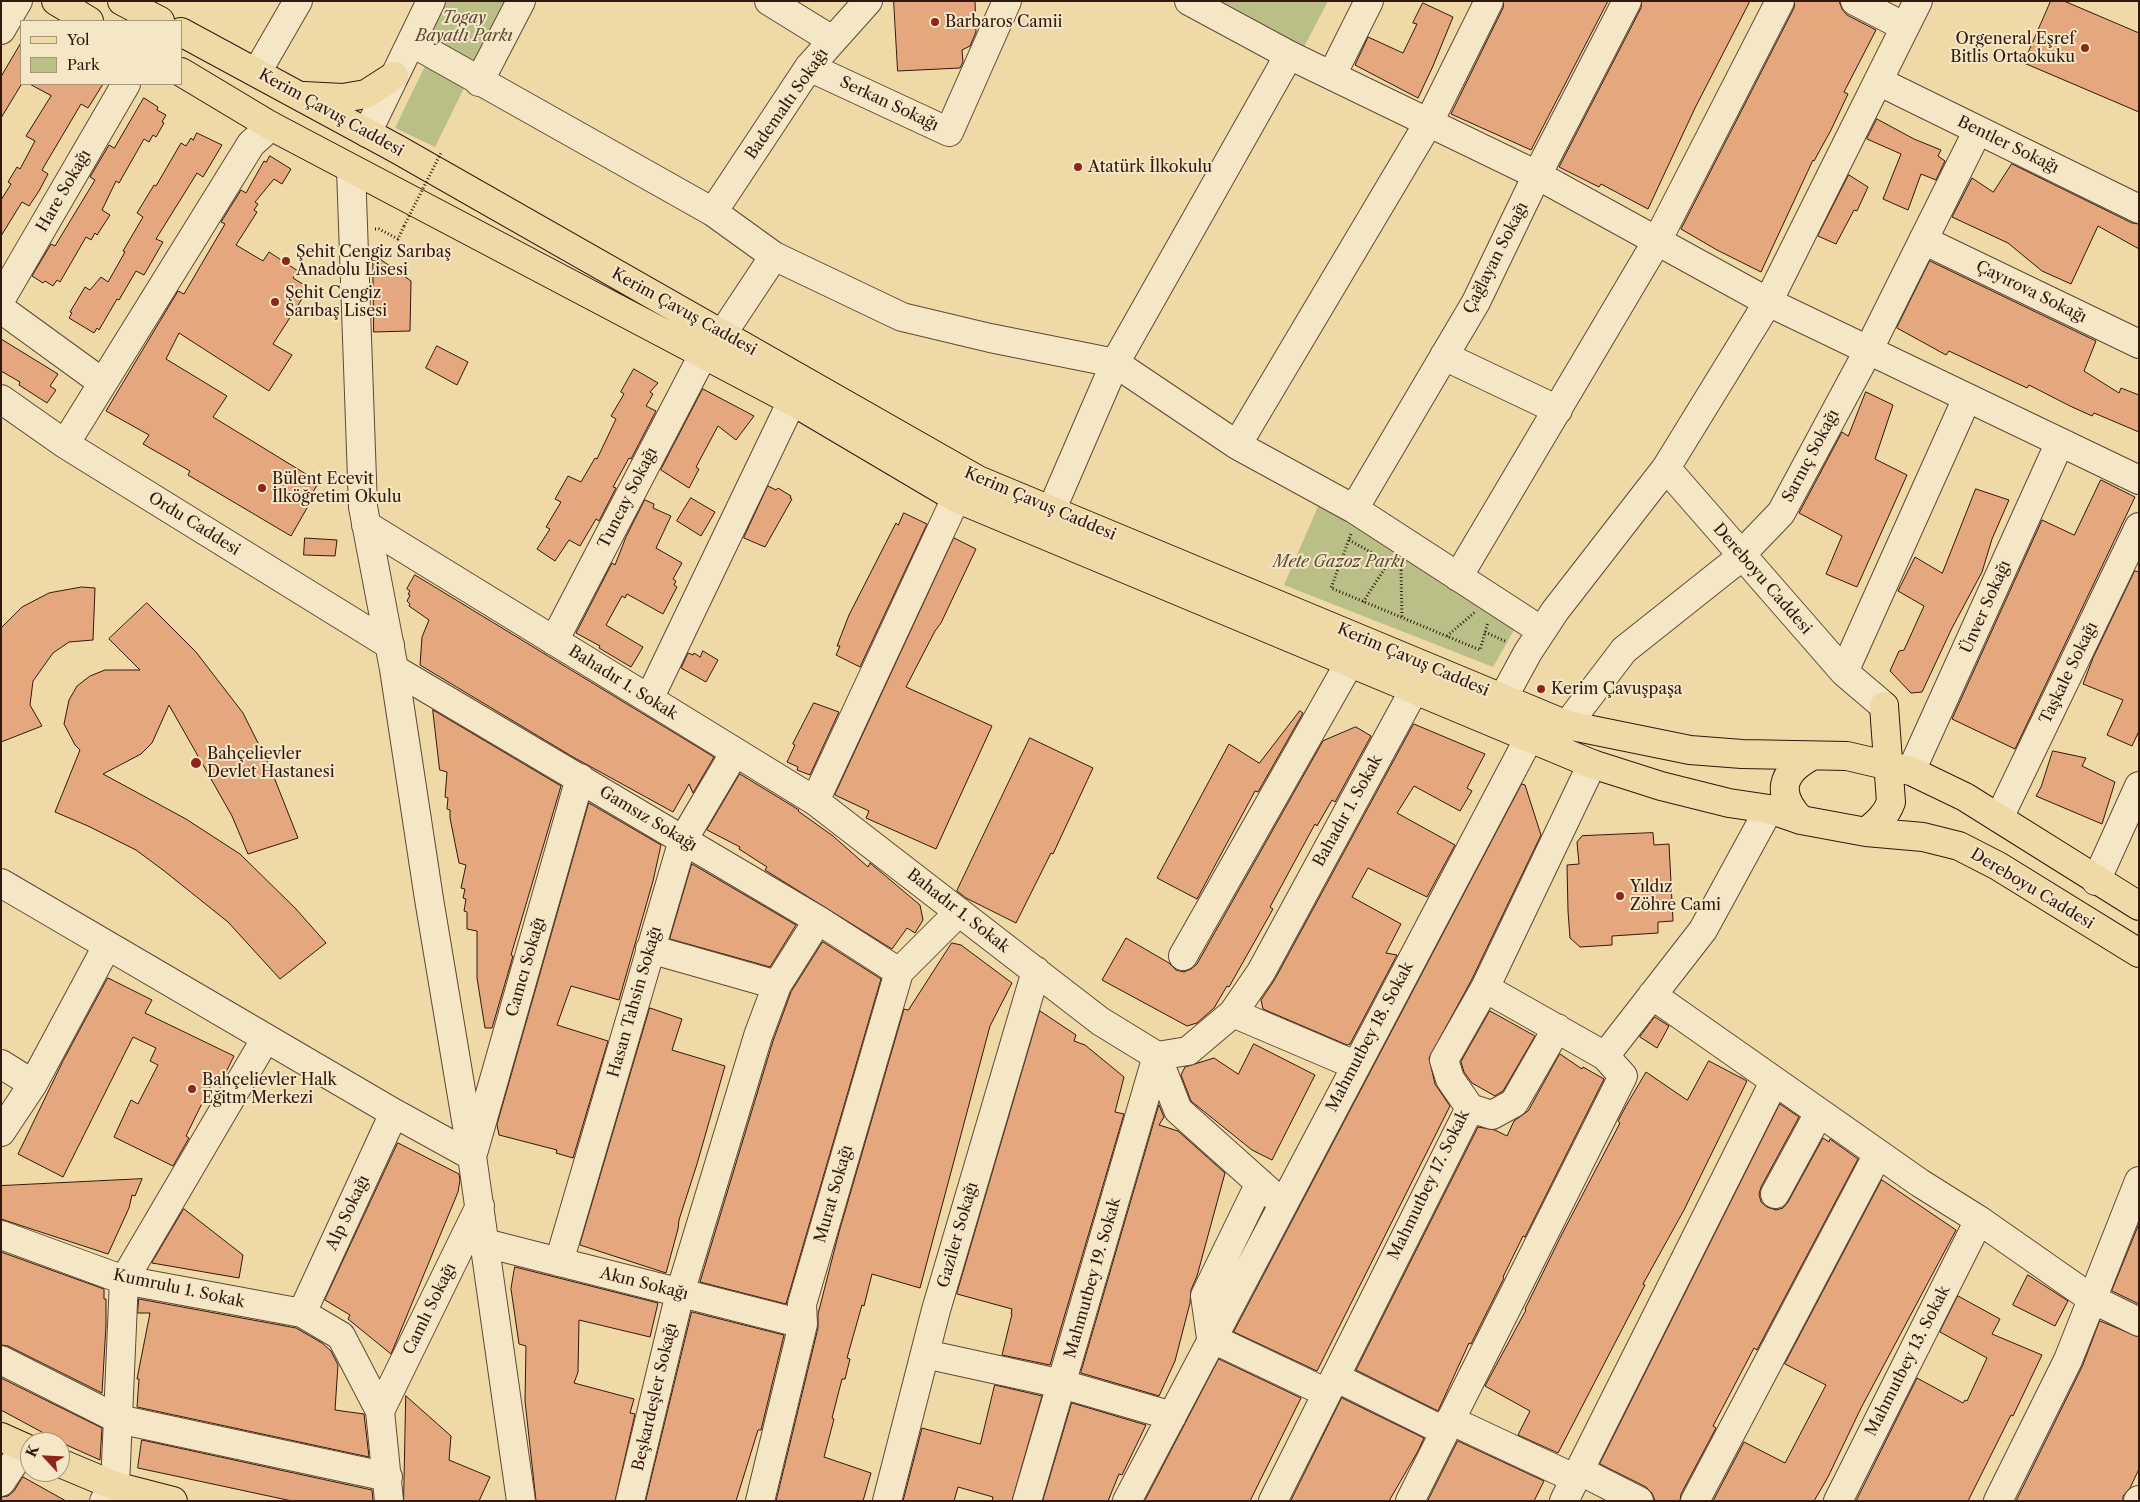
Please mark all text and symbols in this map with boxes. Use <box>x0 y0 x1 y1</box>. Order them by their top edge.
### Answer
park label: Togay Bayatlı Parkı <box>415 8 513 46</box>
place label: Barbaros Camii <box>945 12 1062 32</box>
marker: Barbaros Camii <box>929 16 941 28</box>
legend <box>20 20 182 85</box>
place label: Orgeneral Eşref Bitlis Ortaokuku <box>1950 29 2075 67</box>
text: Yol <box>67 30 90 49</box>
marker: Orgeneral Eşref Bitlis Ortaokuku <box>2079 42 2091 54</box>
street label: Bademaltı Sokağı <box>742 45 832 163</box>
text: Park <box>67 55 100 74</box>
street label: Kerim Çavuş Caddesi <box>255 65 407 161</box>
street label: Serkan Sokağı <box>837 73 941 135</box>
street label: Bentler Sokağı <box>1954 112 2062 178</box>
street label: Hare Sokağı <box>33 146 95 236</box>
place label: Atatürk İlkokulu <box>1088 157 1212 177</box>
marker: Atatürk İlkokulu <box>1072 161 1084 173</box>
street label: Çağlayan Sokağı <box>1460 199 1532 317</box>
place label: Şehit Cengiz Sarıbaş Anadolu Lisesi <box>296 242 451 280</box>
marker: Şehit Cengiz Sarıbaş Anadolu Lisesi <box>280 255 292 267</box>
street label: Çayırova Sokağı <box>1972 257 2090 327</box>
street label: Kerim Çavuş Caddesi <box>608 264 760 360</box>
place label: Şehit Cengiz Sarıbaş Lisesi <box>285 283 387 321</box>
marker: Şehit Cengiz Sarıbaş Lisesi <box>269 296 281 308</box>
street label: Sarnıç Sokağı <box>1779 406 1843 506</box>
street label: Tuncay Sokağı <box>594 444 662 552</box>
street label: Kerim Çavuş Caddesi <box>961 463 1119 545</box>
place label: Bülent Ecevit İlköğretim Okulu <box>272 469 402 507</box>
marker: Bülent Ecevit İlköğretim Okulu <box>256 482 268 494</box>
street label: Ordu Caddesi <box>144 488 244 560</box>
street label: Dereboyu Caddesi <box>1709 520 1815 638</box>
park label: Mete Gazoz Parkı <box>1273 552 1405 572</box>
street label: Ünver Sokağı <box>1957 558 2015 656</box>
street label: Kerim Çavuş Caddesi <box>1334 619 1492 701</box>
street label: Taşkale Sokağı <box>2036 619 2102 727</box>
street label: Bahadır 1. Sokak <box>565 642 681 724</box>
place label: Kerim Çavuşpaşa <box>1551 679 1682 699</box>
marker: Kerim Çavuşpaşa <box>1535 683 1547 695</box>
place label: Bahçelievler Devlet Hastanesi <box>207 744 335 782</box>
street label: Bahadır 1. Sokak <box>1309 752 1387 870</box>
marker: Bahçelievler Devlet Hastanesi <box>189 756 203 770</box>
street label: Gamsız Sokağı <box>596 782 700 856</box>
street label: Dereboyu Caddesi <box>1967 845 2097 933</box>
street label: Bahadır 1. Sokak <box>903 865 1013 957</box>
place label: Yıldız Zöhre Cami <box>1630 877 1721 915</box>
marker: Yıldız Zöhre Cami <box>1614 890 1626 902</box>
street label: Camcı Sokağı <box>503 915 549 1019</box>
street label: Hasan Tahsin Sokağı <box>604 924 666 1080</box>
street label: Mahmutbey 18. Sokak <box>1322 959 1418 1115</box>
place label: Bahçelievler Halk Eğitm Merkezi <box>202 1070 337 1108</box>
marker: Bahçelievler Halk Eğitm Merkezi <box>186 1083 198 1095</box>
street label: Mahmutbey 17. Sokak <box>1384 1107 1474 1263</box>
street label: Murat Sokağı <box>811 1143 857 1245</box>
street label: Alp Sokağı <box>322 1172 374 1254</box>
street label: Gaziler Sokağı <box>934 1180 982 1290</box>
street label: Mahmutbey 19. Sokak <box>1061 1195 1125 1361</box>
street label: Camlı Sokağı <box>400 1260 460 1358</box>
street label: Akın Sokağı <box>598 1264 690 1304</box>
street label: Kumrulu 1. Sokak <box>112 1266 246 1312</box>
street label: Mahmutbey 13. Sokak <box>1862 1283 1954 1439</box>
street label: Beşkardeşler Sokağı <box>629 1321 681 1473</box>
north arrow <box>20 1432 70 1482</box>
text: K <box>22 1442 43 1460</box>

